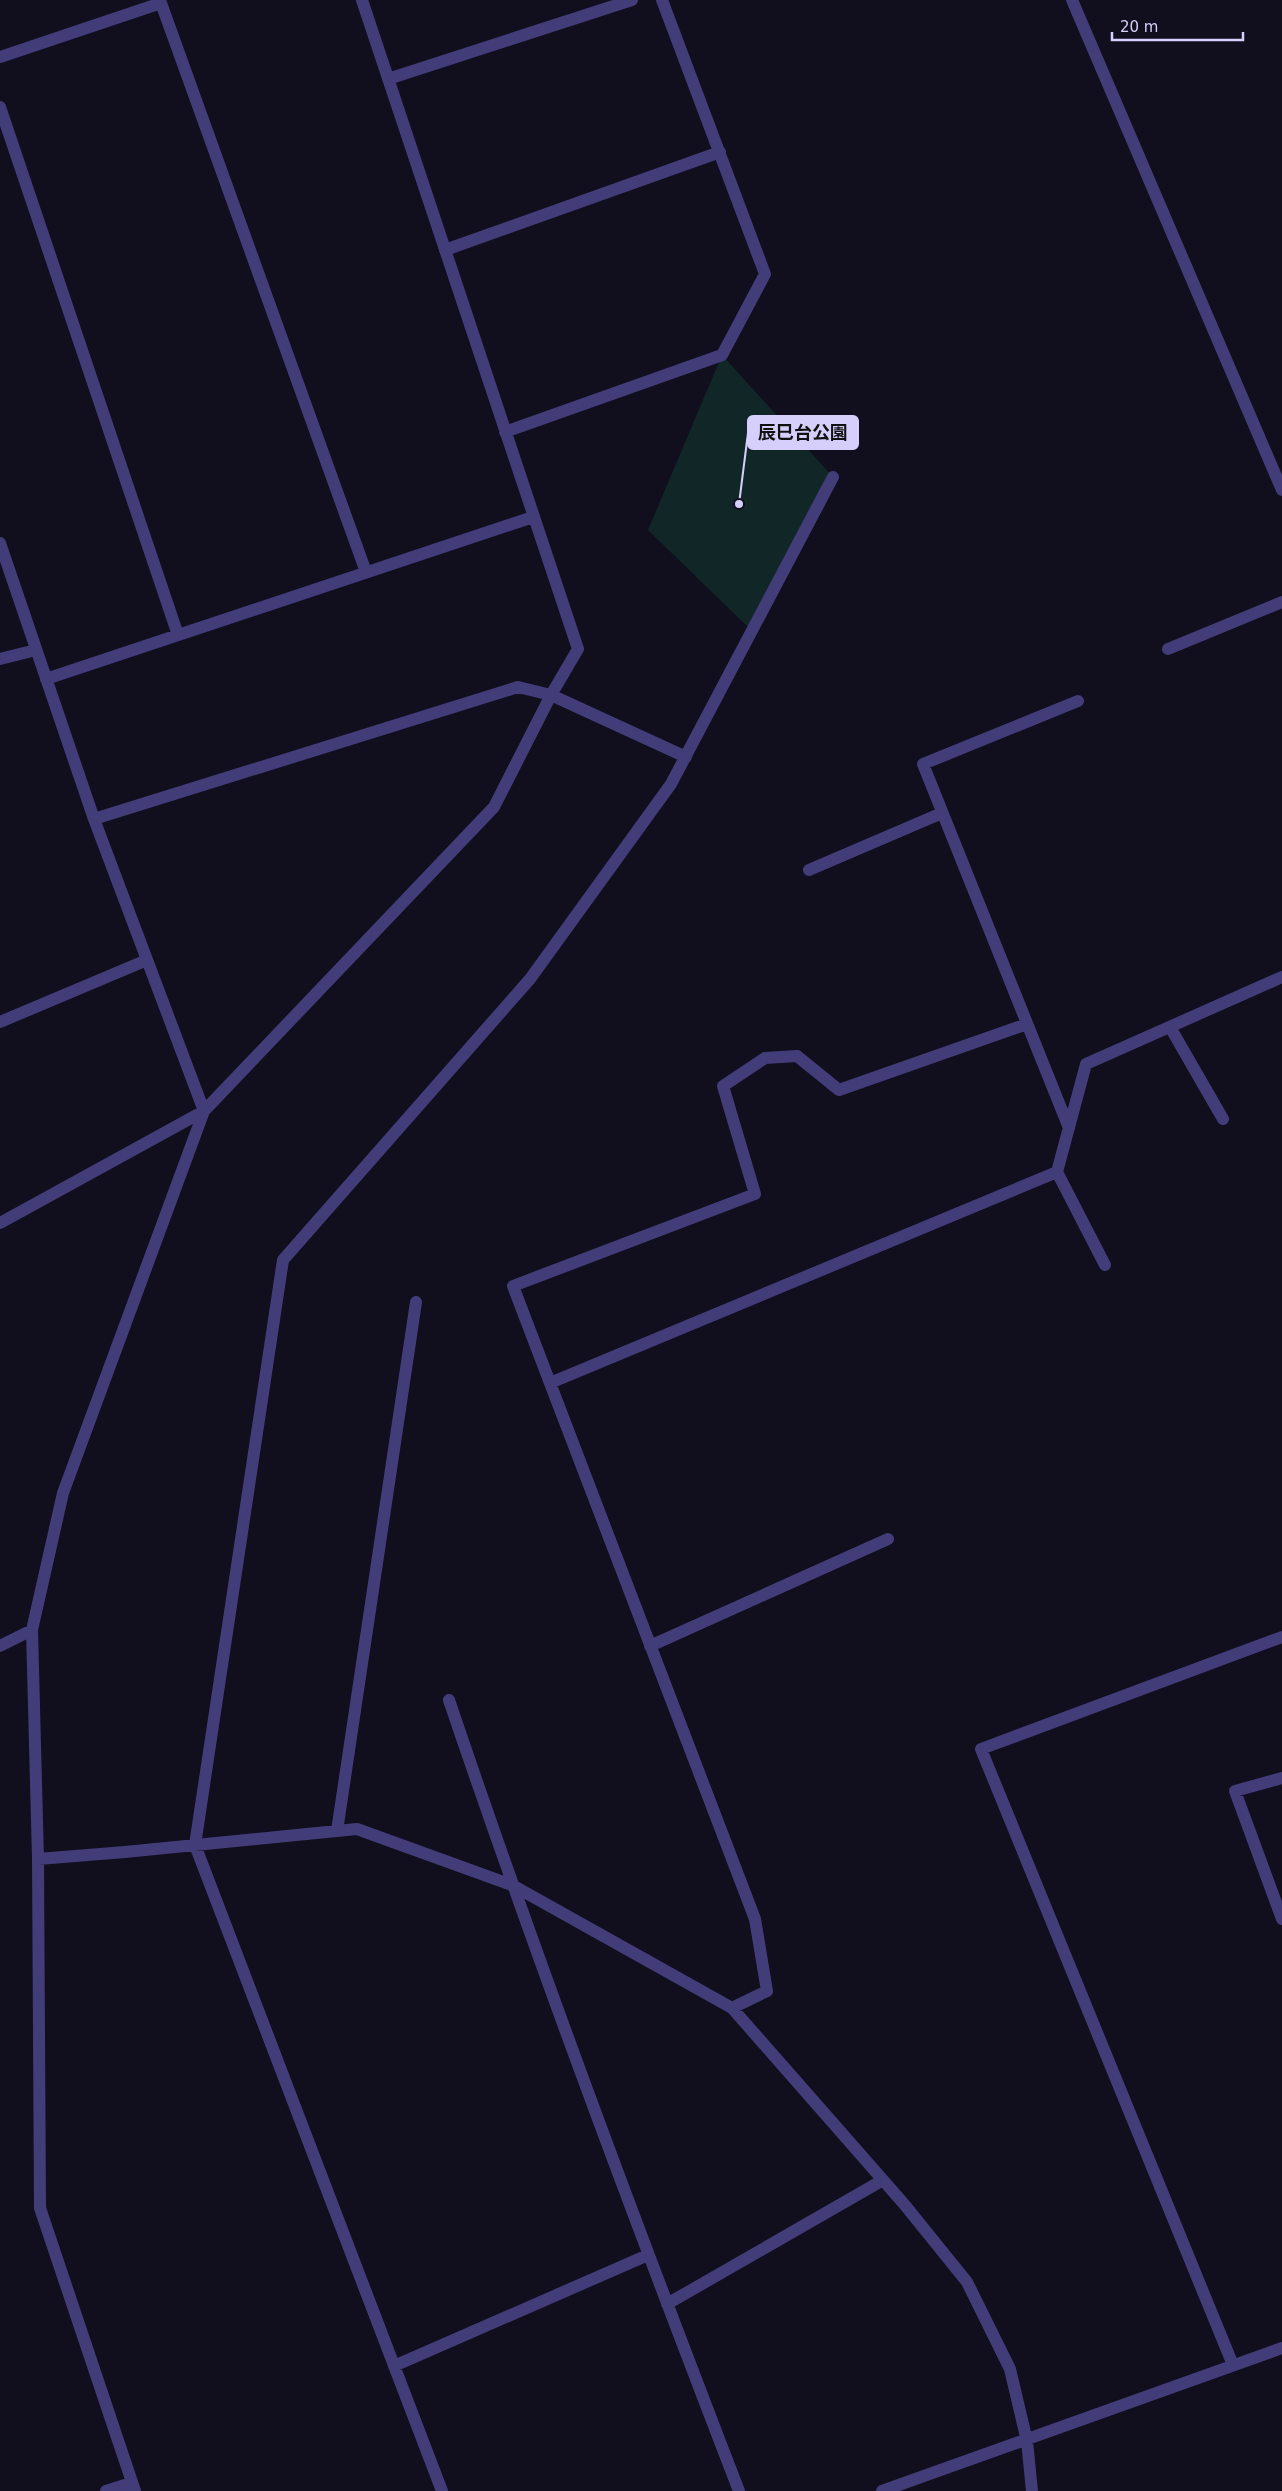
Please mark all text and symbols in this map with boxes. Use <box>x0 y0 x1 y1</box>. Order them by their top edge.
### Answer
scale bar <box>1112 10 1243 42</box>
text: 20 m <box>1120 18 1158 36</box>
callout: 辰巳台公園 <box>748 416 858 449</box>
text: 辰巳台公園 <box>758 422 848 443</box>

